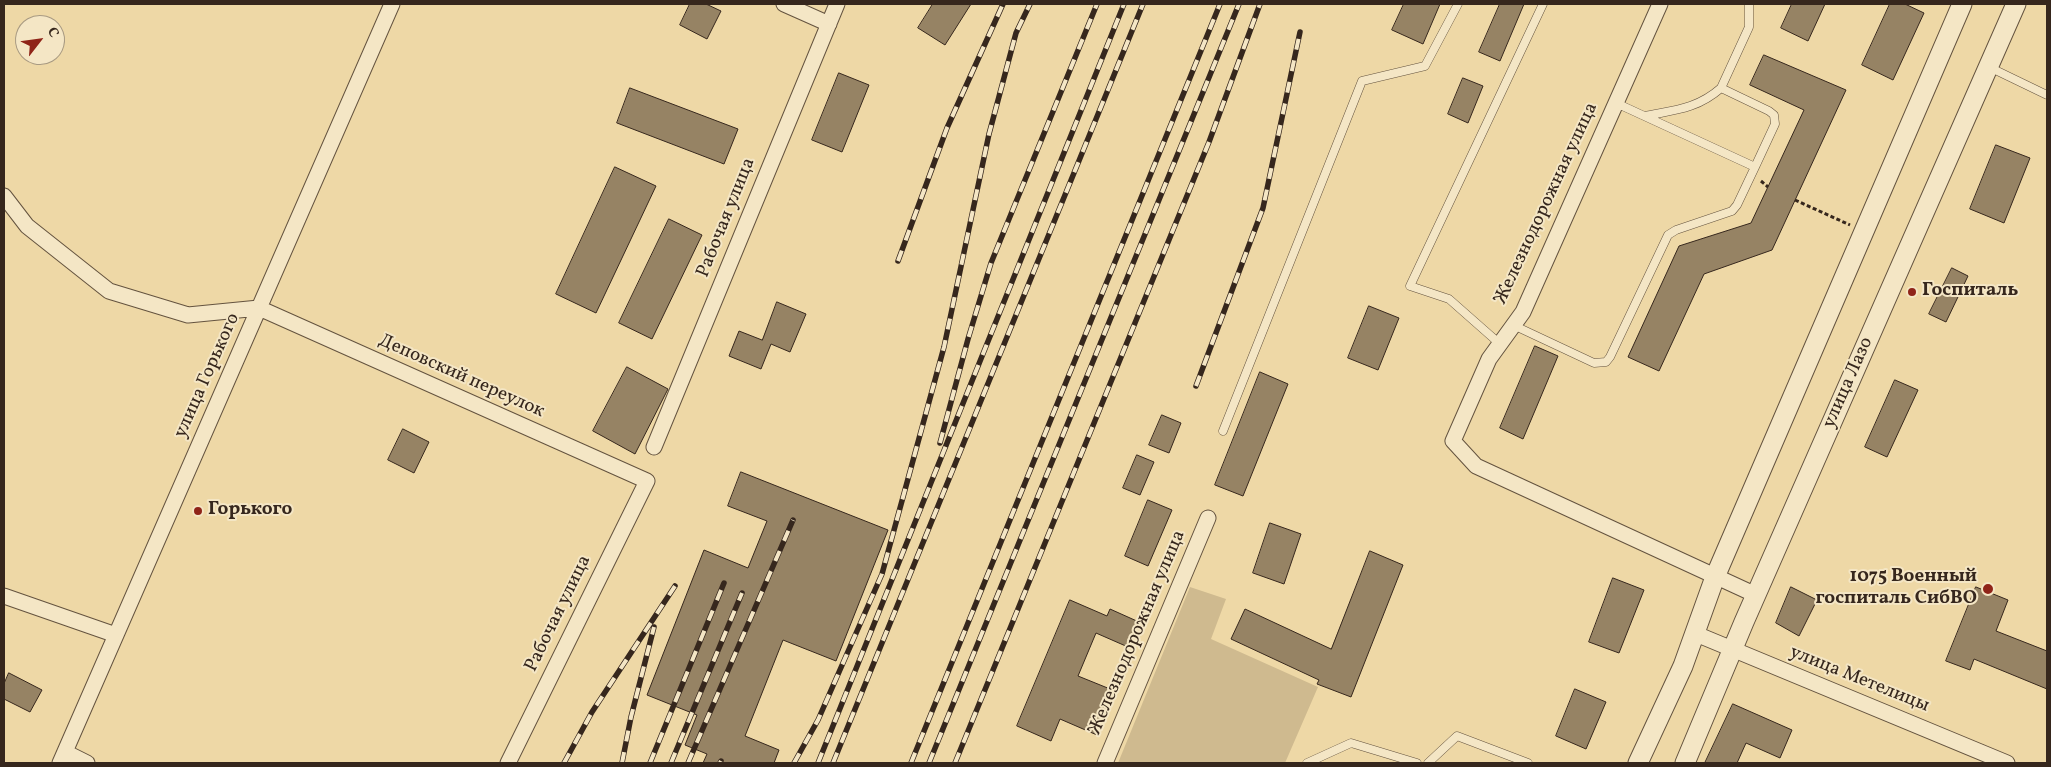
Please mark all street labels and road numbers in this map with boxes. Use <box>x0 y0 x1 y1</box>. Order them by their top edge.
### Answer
street label: Железнодорожная улица <box>1490 99 1604 309</box>
street label: Рабочая улица <box>693 155 761 281</box>
street label: улица Горького <box>170 310 246 442</box>
street label: Деповский переулок <box>374 330 548 424</box>
street label: улица Лазо <box>1819 334 1879 432</box>
street label: Железнодорожная улица <box>1084 527 1192 739</box>
street label: Рабочая улица <box>521 552 597 676</box>
street label: улица Метелицы <box>1786 642 1932 718</box>

